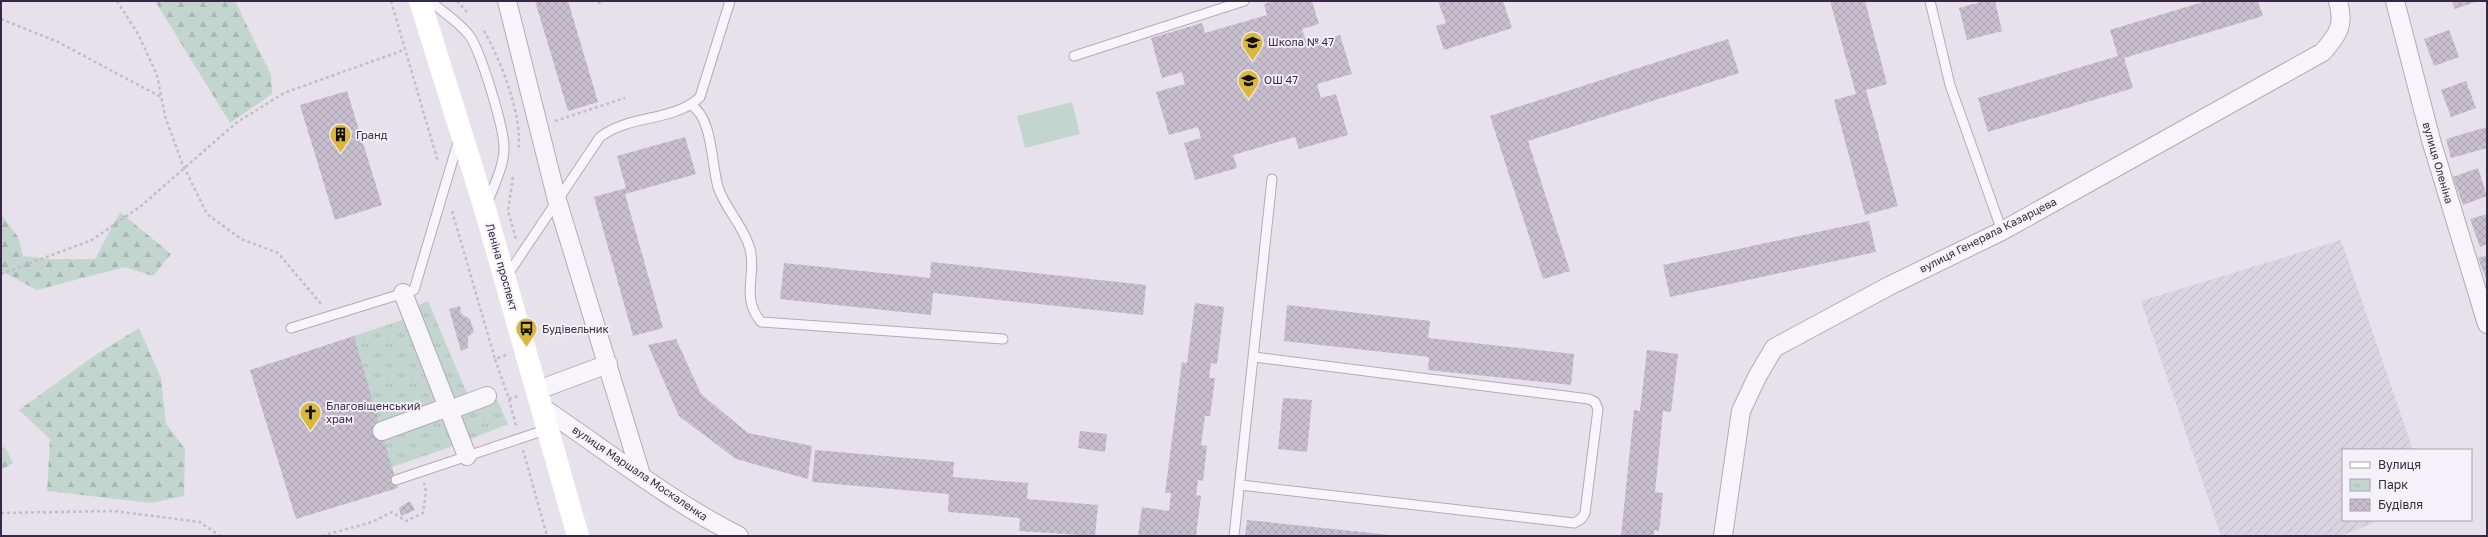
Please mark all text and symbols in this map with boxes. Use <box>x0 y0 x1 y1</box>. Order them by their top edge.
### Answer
school or university icon: Школа № 47 <box>1239 29 1265 62</box>
place label: Школа № 47 <box>1268 35 1334 48</box>
school or university icon: ОШ 47 <box>1236 67 1262 100</box>
place label: ОШ 47 <box>1264 73 1298 86</box>
street label: вулиця Оленіна <box>2421 121 2456 205</box>
building icon: Гранд <box>328 122 354 155</box>
place label: Гранд <box>356 128 388 141</box>
street label: вулиця Генерала Казарцева <box>1917 194 2058 275</box>
street label: Леніна проспект <box>484 222 521 313</box>
bus stop icon: Будівельник <box>513 316 539 349</box>
place label: Будівельник <box>542 322 610 335</box>
church icon: Благовіщенський храм <box>298 399 324 432</box>
place label: Благовіщенський храм <box>326 399 420 425</box>
street label: вулиця Маршала Москаленка <box>570 422 710 523</box>
legend <box>2342 449 2472 521</box>
text: Вулиця <box>2378 457 2421 472</box>
text: Парк <box>2378 477 2408 492</box>
text: Будівля <box>2378 497 2423 512</box>

